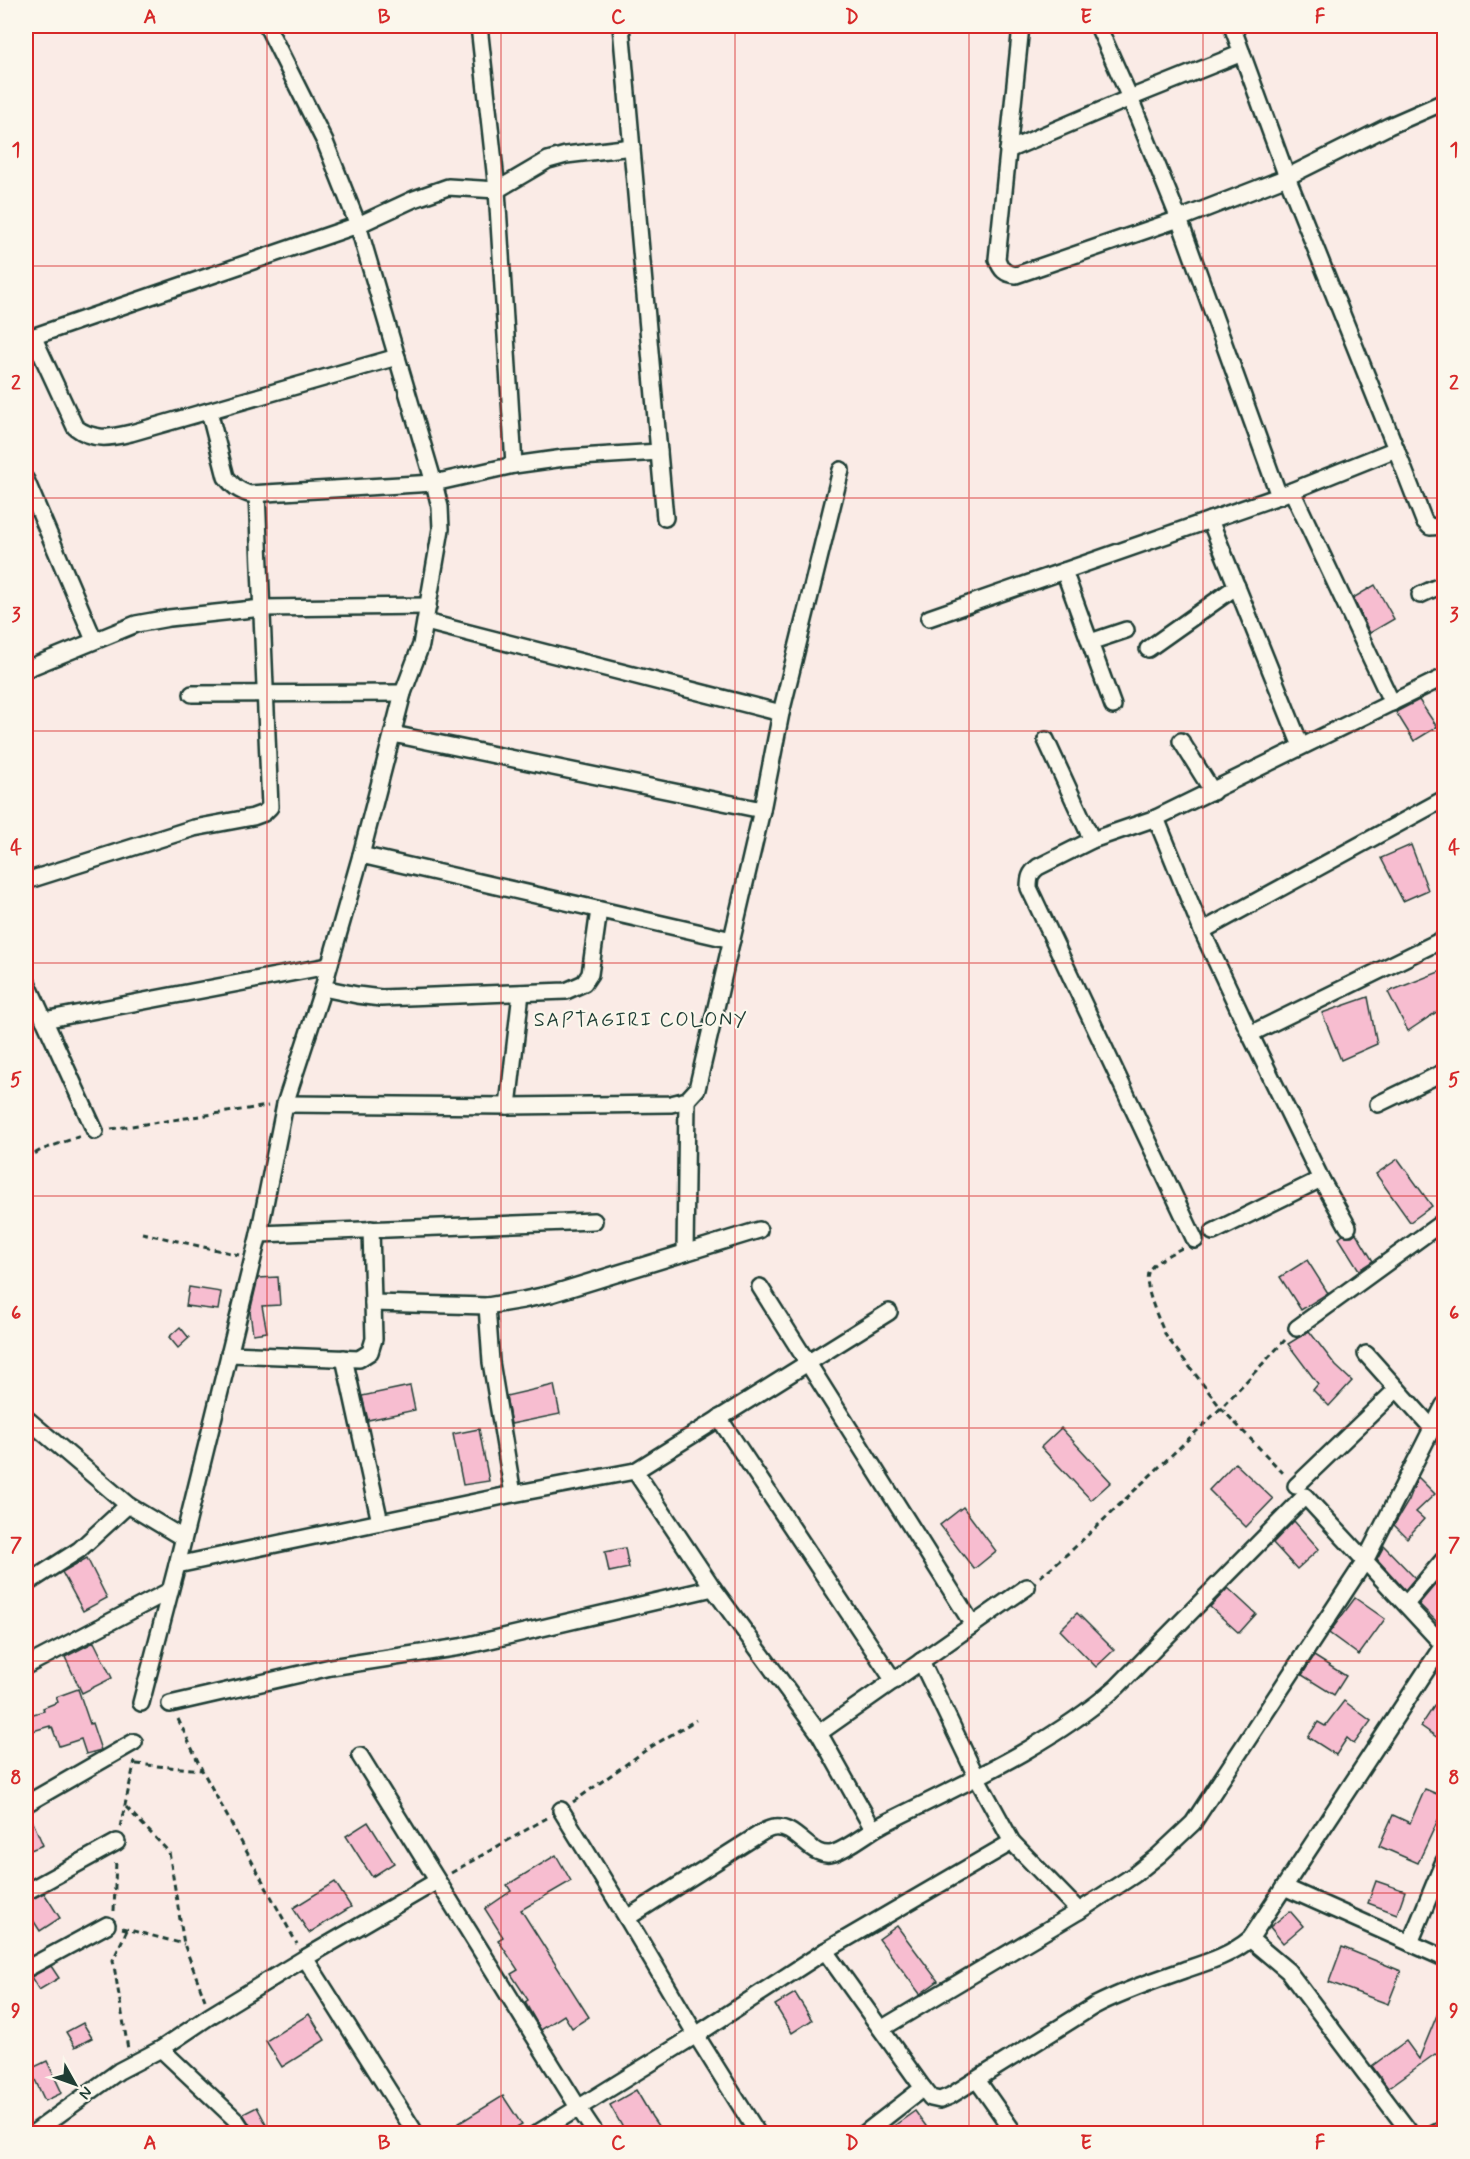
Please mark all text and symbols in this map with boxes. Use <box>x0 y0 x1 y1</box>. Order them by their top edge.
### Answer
text: A <box>143 4 157 31</box>
text: B <box>378 4 391 31</box>
text: C <box>611 4 626 31</box>
text: D <box>845 4 859 31</box>
text: E <box>1080 4 1092 31</box>
text: F <box>1315 4 1326 31</box>
text: 1 <box>12 137 20 164</box>
text: 1 <box>1450 137 1458 164</box>
text: 2 <box>11 370 21 397</box>
text: 2 <box>1449 370 1459 397</box>
text: 3 <box>11 602 21 629</box>
text: 3 <box>1449 602 1459 629</box>
text: 4 <box>10 835 22 862</box>
text: 4 <box>1448 835 1460 862</box>
district label: SAPTAGIRI COLONY <box>534 1007 748 1034</box>
text: 5 <box>10 1067 22 1094</box>
text: 5 <box>1448 1067 1460 1094</box>
text: 6 <box>11 1300 21 1327</box>
text: 6 <box>1449 1300 1459 1327</box>
text: 7 <box>10 1532 22 1559</box>
text: 7 <box>1448 1532 1460 1559</box>
text: 8 <box>10 1765 22 1792</box>
text: 8 <box>1448 1765 1460 1792</box>
text: 9 <box>11 1998 21 2025</box>
text: 9 <box>1449 1998 1459 2025</box>
north arrow <box>45 2054 105 2114</box>
text: N <box>74 2082 97 2104</box>
text: A <box>143 2130 157 2157</box>
text: B <box>378 2130 391 2157</box>
text: C <box>611 2130 626 2157</box>
text: D <box>845 2130 859 2157</box>
text: E <box>1080 2130 1092 2157</box>
text: F <box>1315 2130 1326 2157</box>

